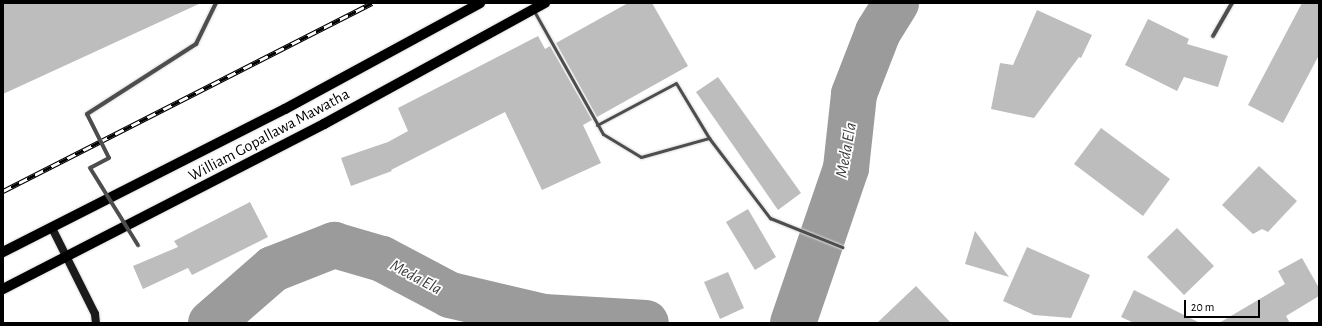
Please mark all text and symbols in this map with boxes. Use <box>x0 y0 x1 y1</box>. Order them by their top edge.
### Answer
street label: William Gopallawa Mawatha <box>185 84 353 186</box>
water label: Meda Ela <box>831 121 861 179</box>
water label: Meda Ela <box>387 255 445 299</box>
scale bar <box>1186 292 1262 318</box>
text: 20 m <box>1191 301 1214 313</box>

